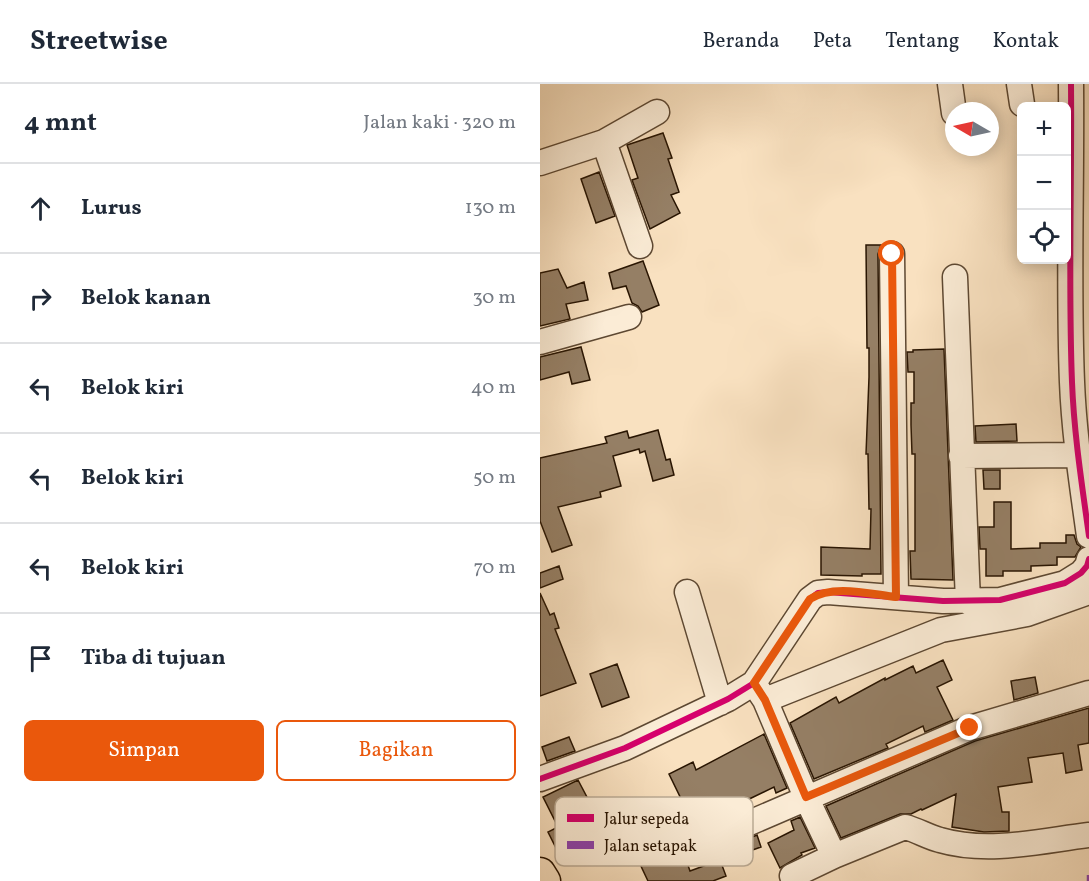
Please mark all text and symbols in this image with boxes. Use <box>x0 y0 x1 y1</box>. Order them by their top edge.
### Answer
text: Streetwise <box>30 22 168 61</box>
text: Beranda <box>702 27 780 56</box>
text: Peta <box>813 27 852 56</box>
text: Tentang <box>885 27 960 56</box>
text: Kontak <box>993 27 1059 56</box>
north arrow <box>945 102 999 156</box>
map controls <box>1017 102 1071 264</box>
button: + <box>1017 102 1071 156</box>
text: 4 mnt <box>24 105 97 141</box>
text: Jalan kaki · 320 m <box>363 109 516 137</box>
button: − <box>1017 156 1071 210</box>
icon: ahead <box>24 192 57 225</box>
text: Lurus <box>81 193 142 224</box>
text: 130 m <box>465 194 516 222</box>
button: locate <box>1017 210 1071 264</box>
route start <box>878 240 904 266</box>
icon: right <box>24 282 57 315</box>
text: Belok kanan <box>81 283 211 314</box>
text: 30 m <box>472 284 516 312</box>
icon: left <box>24 372 57 405</box>
text: Belok kiri <box>81 373 184 404</box>
text: 40 m <box>471 374 516 402</box>
icon: left <box>24 462 57 495</box>
text: Belok kiri <box>81 463 184 494</box>
text: 50 m <box>473 464 516 492</box>
icon: left <box>24 552 57 585</box>
text: Belok kiri <box>81 553 184 584</box>
text: 70 m <box>473 554 516 582</box>
icon: arrive <box>24 642 57 675</box>
text: Tiba di tujuan <box>81 643 226 674</box>
route end <box>956 714 982 740</box>
button: Simpan <box>24 720 264 781</box>
button: Bagikan <box>276 720 516 781</box>
legend <box>555 797 753 866</box>
text: Jalur sepeda <box>604 809 689 831</box>
text: Jalan setapak <box>604 836 697 858</box>

